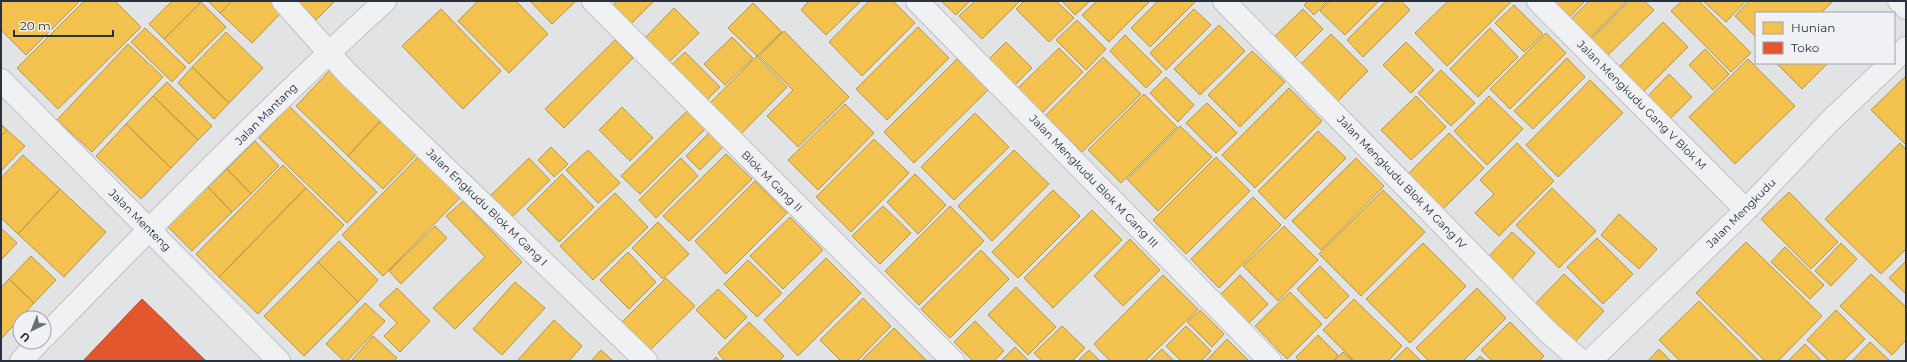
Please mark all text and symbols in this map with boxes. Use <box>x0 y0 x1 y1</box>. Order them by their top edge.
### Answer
scale bar <box>14 12 113 38</box>
legend <box>1755 12 1895 64</box>
text: 20 m <box>20 18 51 33</box>
text: Hunian <box>1791 20 1835 35</box>
street label: Jalan Mengkudu Gang V Blok M <box>1574 37 1710 173</box>
text: Toko <box>1791 40 1819 55</box>
street label: Jalan Mantang <box>231 80 300 149</box>
street label: Jalan Mengkudu Blok M Gang III <box>1026 111 1161 250</box>
street label: Jalan Mengkudu Blok M Gang IV <box>1334 112 1470 252</box>
street label: Jalan Engkudu Blok M Gang I <box>423 145 550 269</box>
street label: Blok M Gang II <box>739 148 805 214</box>
street label: Jalan Mengkudu <box>1703 175 1779 251</box>
street label: Jalan Menteng <box>105 185 174 254</box>
north arrow <box>12 310 52 350</box>
text: U <box>17 329 33 345</box>

